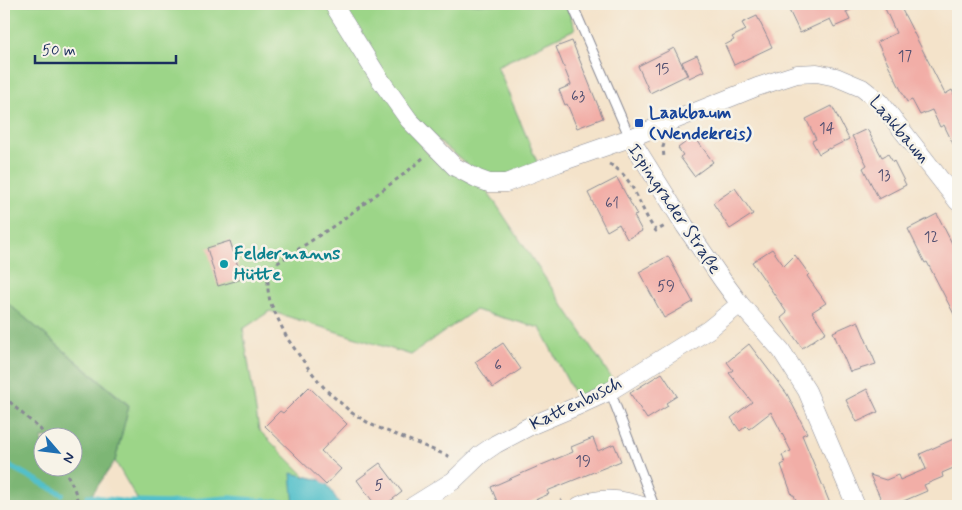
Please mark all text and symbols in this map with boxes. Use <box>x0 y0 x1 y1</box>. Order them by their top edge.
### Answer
scale bar <box>35 32 176 64</box>
text: 50 m <box>42 41 76 61</box>
house number: 17 <box>898 47 913 67</box>
house number: 15 <box>655 60 669 80</box>
house number: 63 <box>571 87 585 107</box>
street label: Laakbaum <box>863 91 935 169</box>
place label: Laakbaum (Wendekreis) <box>649 101 752 146</box>
marker: Laakbaum (Wendekreis) <box>633 117 645 129</box>
house number: 14 <box>819 119 835 139</box>
street label: Ispingrader Straße <box>621 139 727 279</box>
house number: 13 <box>877 166 891 186</box>
house number: 61 <box>605 194 619 214</box>
house number: 12 <box>924 228 938 248</box>
place label: Feldermanns Hütte <box>234 242 340 287</box>
marker: Feldermanns Hütte <box>218 258 230 270</box>
house number: 59 <box>657 277 675 297</box>
house number: 6 <box>494 356 502 376</box>
street label: Kattenbusch <box>526 371 626 437</box>
north arrow <box>32 428 82 478</box>
text: N <box>58 449 79 466</box>
house number: 19 <box>575 452 591 472</box>
house number: 5 <box>374 476 384 496</box>

